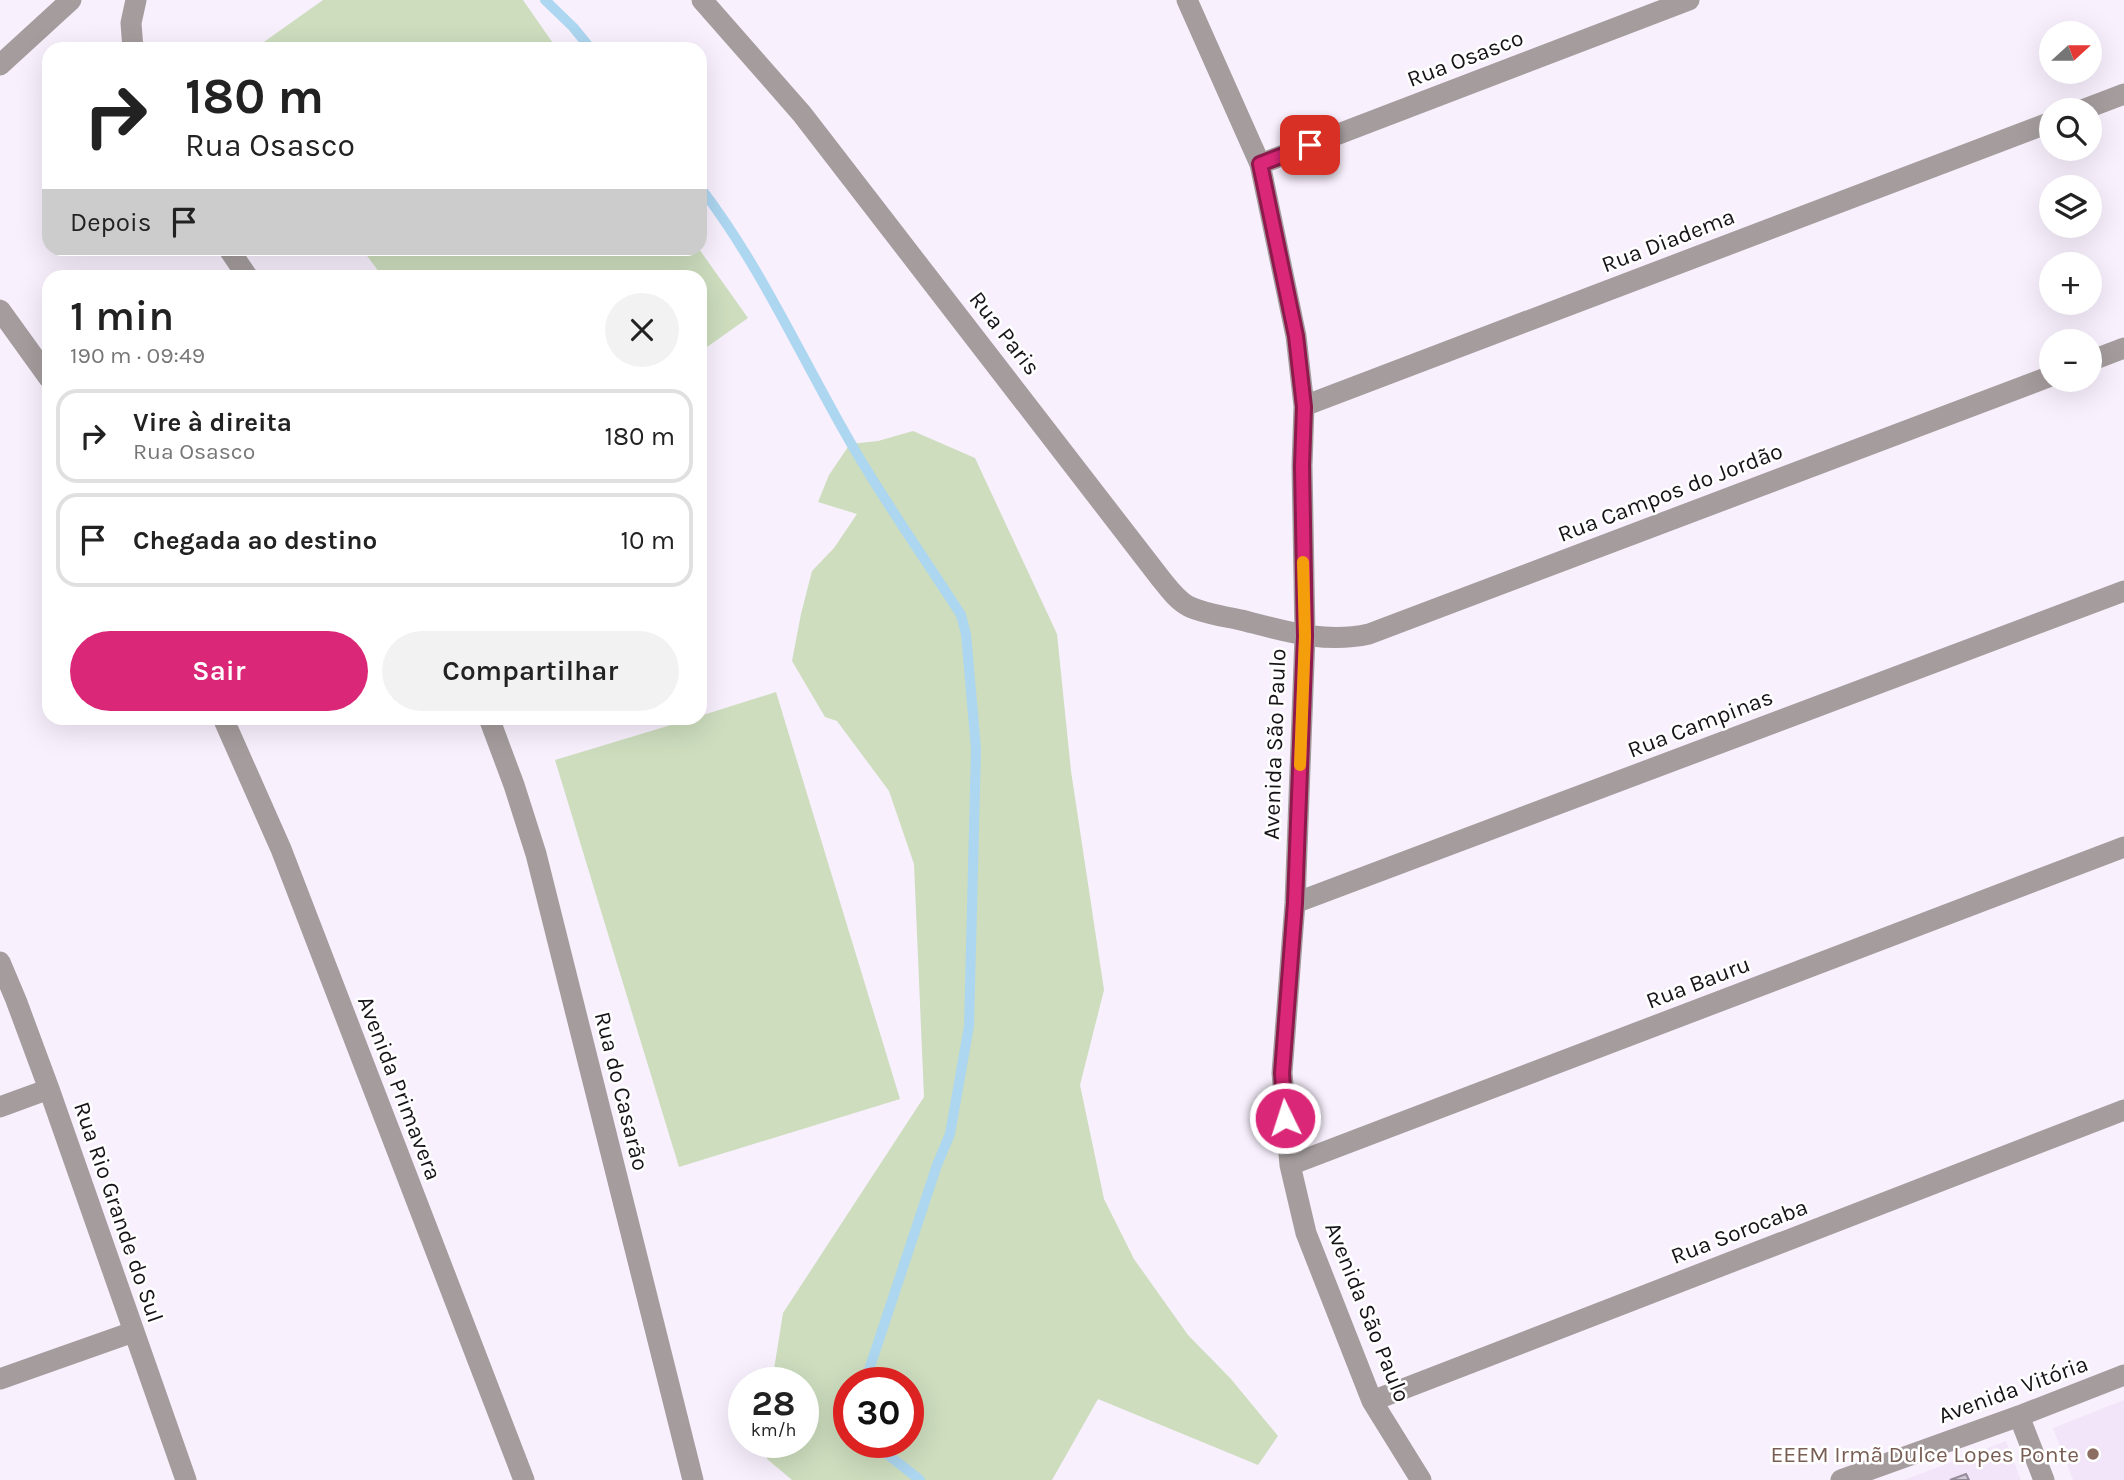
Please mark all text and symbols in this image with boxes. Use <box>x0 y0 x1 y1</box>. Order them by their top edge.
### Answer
north arrow <box>2039 21 2102 84</box>
map controls <box>2039 21 2102 392</box>
street label: Rua Osasco <box>1403 24 1527 93</box>
text: 180 m <box>185 68 324 125</box>
icon: right <box>70 70 161 161</box>
button: search <box>2039 98 2102 161</box>
pin <box>1280 115 1340 175</box>
icon: arrive <box>1291 126 1329 164</box>
text: Rua Osasco <box>185 127 355 164</box>
button: layers <box>2039 175 2102 238</box>
icon: arrive <box>165 203 203 241</box>
street label: Rua Diadema <box>1598 203 1739 278</box>
text: Depois <box>70 207 151 238</box>
button: + <box>2039 252 2102 315</box>
street label: Rua Paris <box>964 286 1046 381</box>
text: 1 min <box>70 291 174 341</box>
button: close <box>605 293 679 367</box>
button: − <box>2039 329 2102 392</box>
text: 190 m · 09:49 <box>70 342 205 369</box>
text: Vire à direita <box>133 407 292 438</box>
icon: right <box>74 417 112 455</box>
text: 180 m <box>605 421 675 452</box>
street label: Rua Campos do Jordão <box>1554 437 1786 548</box>
text: Rua Osasco <box>133 438 255 465</box>
icon: arrive <box>74 521 112 559</box>
text: Chegada ao destino <box>133 525 377 556</box>
text: 10 m <box>620 525 675 556</box>
button: Sair <box>70 631 368 711</box>
button: Compartilhar <box>382 631 679 711</box>
street label: Avenida São Paulo <box>1258 648 1291 840</box>
street label: Rua Campinas <box>1624 683 1777 764</box>
street label: Rua Bauru <box>1642 950 1754 1015</box>
street label: Avenida Primavera <box>352 992 447 1184</box>
street label: Rua do Casarão <box>589 1009 654 1173</box>
position arrow <box>1248 1081 1322 1155</box>
street label: Rua Rio Grande do Sul <box>68 1098 169 1326</box>
street label: Rua Sorocaba <box>1667 1193 1811 1270</box>
street label: Avenida São Paulo <box>1319 1218 1416 1406</box>
street label: Avenida Vitória <box>1935 1350 2092 1429</box>
speed limit sign: 30 <box>833 1367 924 1458</box>
text: 28 <box>752 1383 795 1424</box>
text: km/h <box>751 1419 796 1441</box>
place label: EEEM Irmã Dulce Lopes Ponte <box>1770 1441 2079 1468</box>
marker: EEEM Irmã Dulce Lopes Ponte <box>2085 1446 2101 1462</box>

